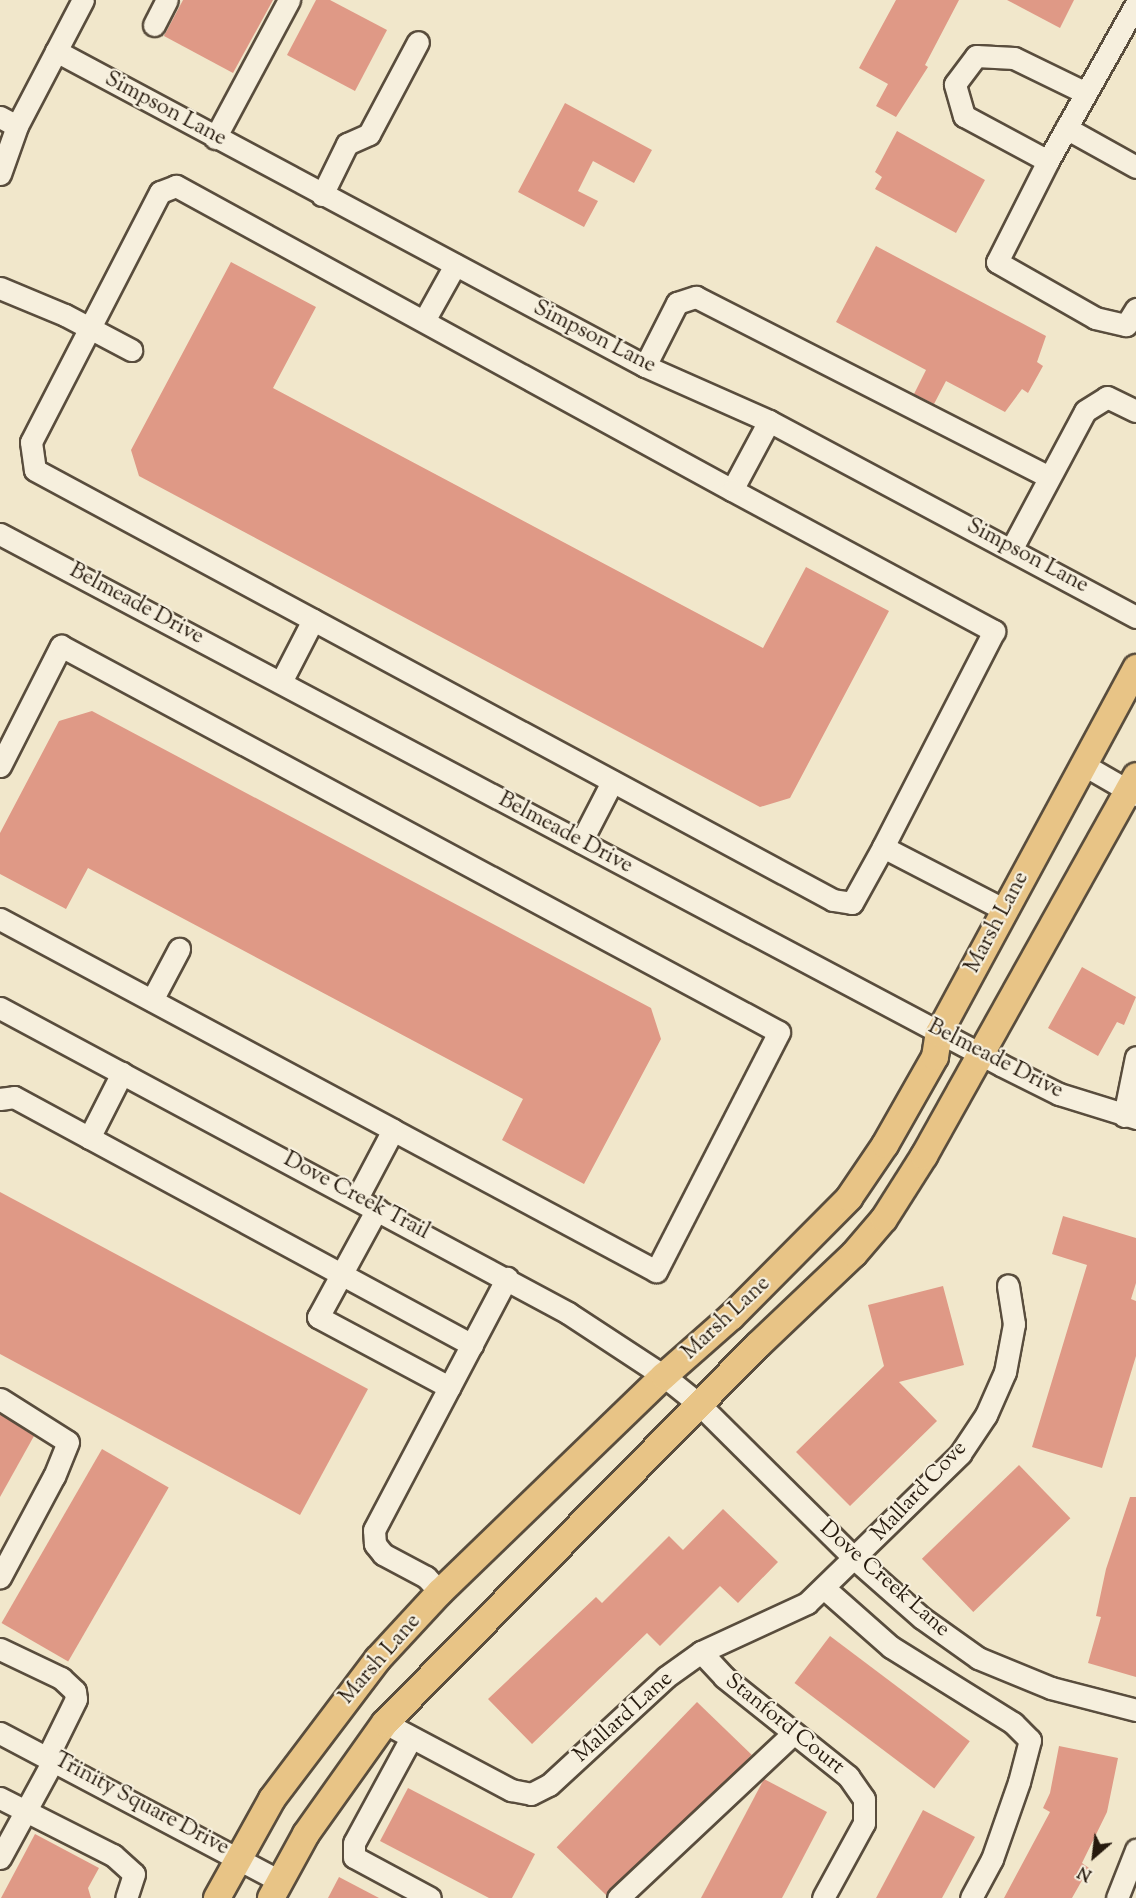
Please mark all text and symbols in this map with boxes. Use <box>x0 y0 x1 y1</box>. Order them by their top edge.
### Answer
street label: Simpson Lane <box>99 67 231 153</box>
street label: Simpson Lane <box>528 296 660 380</box>
street label: Simpson Lane <box>961 514 1093 600</box>
street label: Belmeade Drive <box>64 559 208 651</box>
street label: Belmeade Drive <box>493 788 637 880</box>
street label: Marsh Lane <box>960 868 1036 978</box>
street label: Belmeade Drive <box>923 1015 1067 1105</box>
street label: Dove Creek Trail <box>278 1147 434 1247</box>
street label: Marsh Lane <box>677 1271 777 1367</box>
street label: Mallard Cove <box>867 1436 973 1548</box>
street label: Dove Creek Lane <box>814 1516 954 1644</box>
street label: Marsh Lane <box>335 1609 427 1711</box>
street label: Mallard Lane <box>569 1667 679 1769</box>
street label: Stanford Court <box>719 1669 849 1781</box>
street label: Trinity Square Drive <box>49 1748 233 1862</box>
north arrow <box>1064 1826 1124 1886</box>
text: N <box>1074 1859 1096 1885</box>

